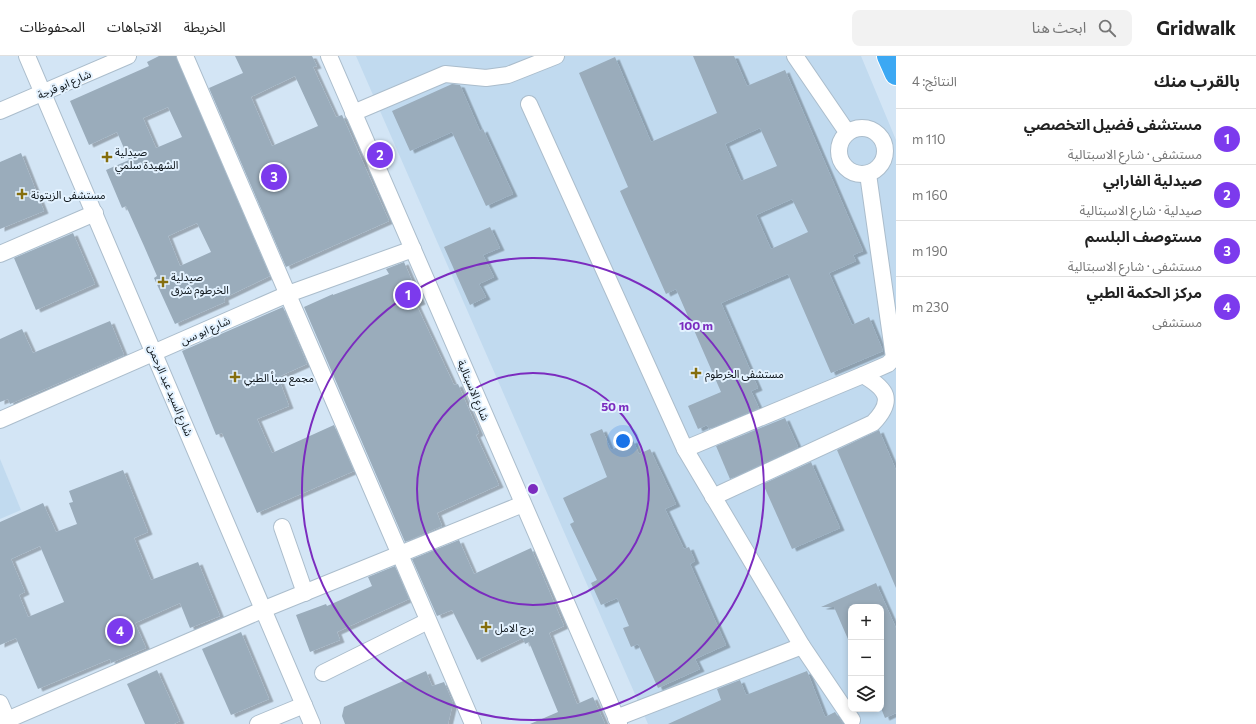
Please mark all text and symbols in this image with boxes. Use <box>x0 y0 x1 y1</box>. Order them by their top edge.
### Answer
search box <box>852 10 1132 46</box>
text: Gridwalk <box>1156 16 1236 39</box>
icon: search <box>1096 17 1118 39</box>
text: المحفوظات <box>20 18 85 35</box>
text: الاتجاهات <box>107 18 162 35</box>
text: الخريطة <box>184 18 226 35</box>
text: ابحث هنا <box>1032 18 1086 36</box>
street label: شارع ابو قرجة <box>35 67 94 103</box>
text: بالقرب منك <box>1154 70 1240 91</box>
text: النتائج: 4 <box>912 73 957 89</box>
text: مستشفى فضيل التخصصي <box>1024 115 1202 133</box>
text: 110 m <box>912 131 945 147</box>
text: 1 <box>1224 131 1230 147</box>
pin: 2 <box>367 140 393 170</box>
place label: صيدلية الشهيدة سلمي <box>115 145 178 174</box>
text: مستشفى · شارع الاسبتالية <box>1068 146 1202 162</box>
marker: صيدلية الشهيدة سلمي <box>102 152 112 162</box>
pin: 3 <box>261 162 287 192</box>
text: صيدلية الفارابي <box>1103 171 1202 189</box>
text: 160 m <box>912 187 948 203</box>
text: 2 <box>1223 187 1231 203</box>
marker: مستشفى الزيتونة <box>16 188 28 200</box>
place label: مستشفى الزيتونة <box>31 188 106 202</box>
text: صيدلية · شارع الاسبتالية <box>1080 202 1202 218</box>
text: مستوصف البلسم <box>1085 227 1202 245</box>
text: 190 m <box>912 243 948 259</box>
text: 3 <box>1223 243 1231 259</box>
text: مستشفى · شارع الاسبتالية <box>1068 258 1202 274</box>
place label: صيدلية الخرطوم شرق <box>171 270 229 298</box>
marker: صيدلية الخرطوم شرق <box>158 277 168 287</box>
pin: 1 <box>395 280 421 310</box>
text: مركز الحكمة الطبي <box>1086 283 1202 301</box>
text: 230 m <box>912 299 949 315</box>
text: 4 <box>1223 299 1231 315</box>
street label: شارع ابو سن <box>178 313 233 349</box>
text: مستشفى <box>1152 314 1202 330</box>
text: 100 m <box>679 318 713 332</box>
street label: شارع السيد عبد الرحمن <box>144 342 196 439</box>
street label: شارع الاسبتالية <box>454 358 493 423</box>
marker: مستشفى الخرطوم <box>690 367 702 379</box>
place label: مستشفى الخرطوم <box>705 367 784 382</box>
marker: مجمع سبأ الطبي <box>229 371 241 383</box>
place label: مجمع سبأ الطبي <box>244 371 314 387</box>
text: 50 m <box>601 399 629 413</box>
your location <box>613 431 633 451</box>
centre of rings <box>526 482 540 496</box>
map controls <box>848 604 884 712</box>
button: + <box>848 604 884 640</box>
pin: 4 <box>107 616 133 646</box>
marker: برج الامل <box>480 621 492 633</box>
place label: برج الامل <box>495 621 534 636</box>
button: − <box>848 640 884 676</box>
button: layers <box>848 676 884 712</box>

